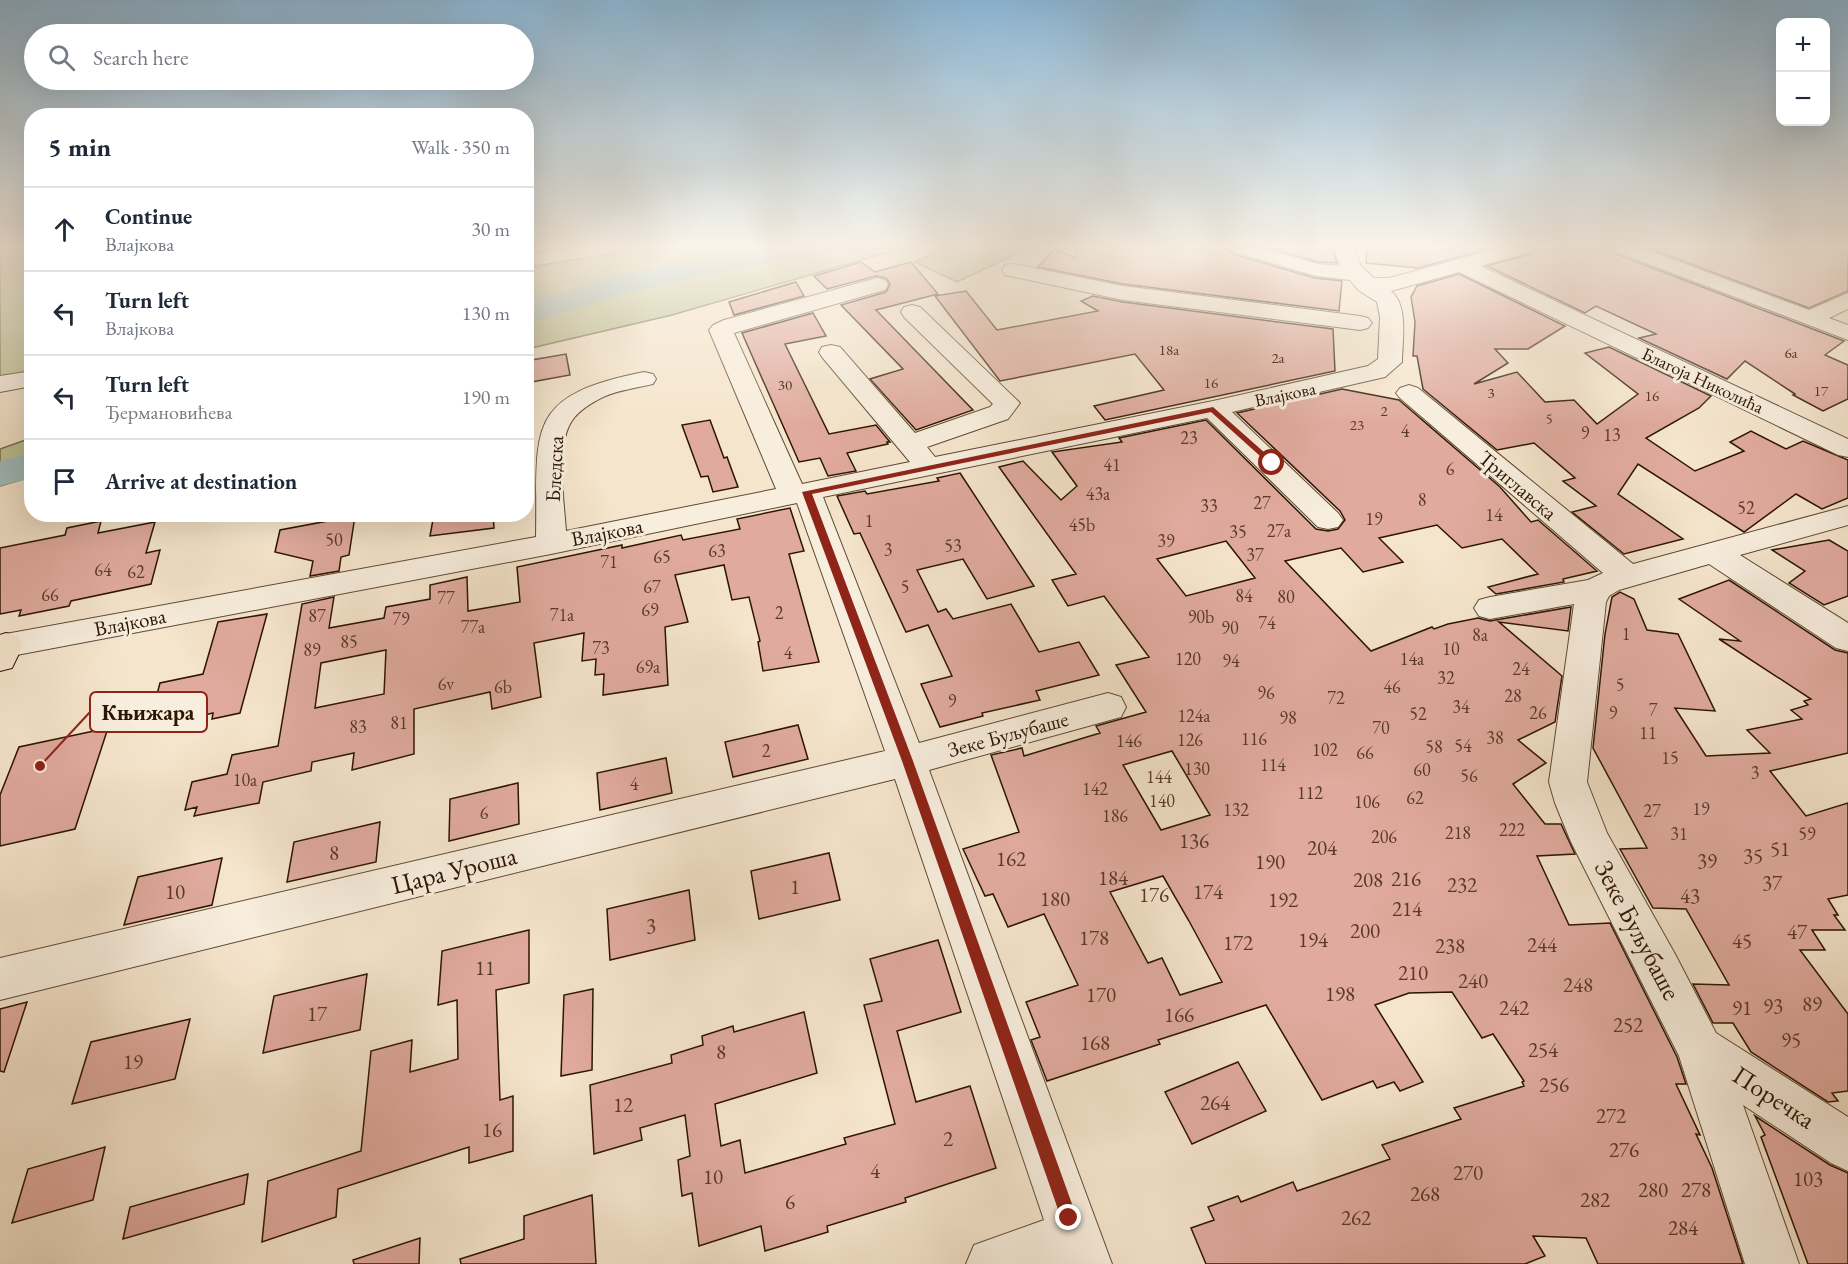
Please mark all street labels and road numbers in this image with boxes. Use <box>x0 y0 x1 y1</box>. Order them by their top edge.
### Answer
street label: Благоја Николића <box>1638 342 1768 419</box>
street label: Влајкова <box>1252 376 1319 412</box>
street label: Бледска <box>539 434 569 503</box>
street label: Триглавска <box>1473 444 1563 526</box>
street label: Влајкова <box>569 512 646 552</box>
street label: Влајкова <box>92 602 169 642</box>
street label: Зеке Буљубаше <box>945 705 1071 763</box>
street label: Цара Уроша <box>388 838 521 902</box>
street label: Зеке Буљубаше <box>1587 854 1689 1006</box>
street label: Поречка <box>1726 1058 1822 1137</box>

